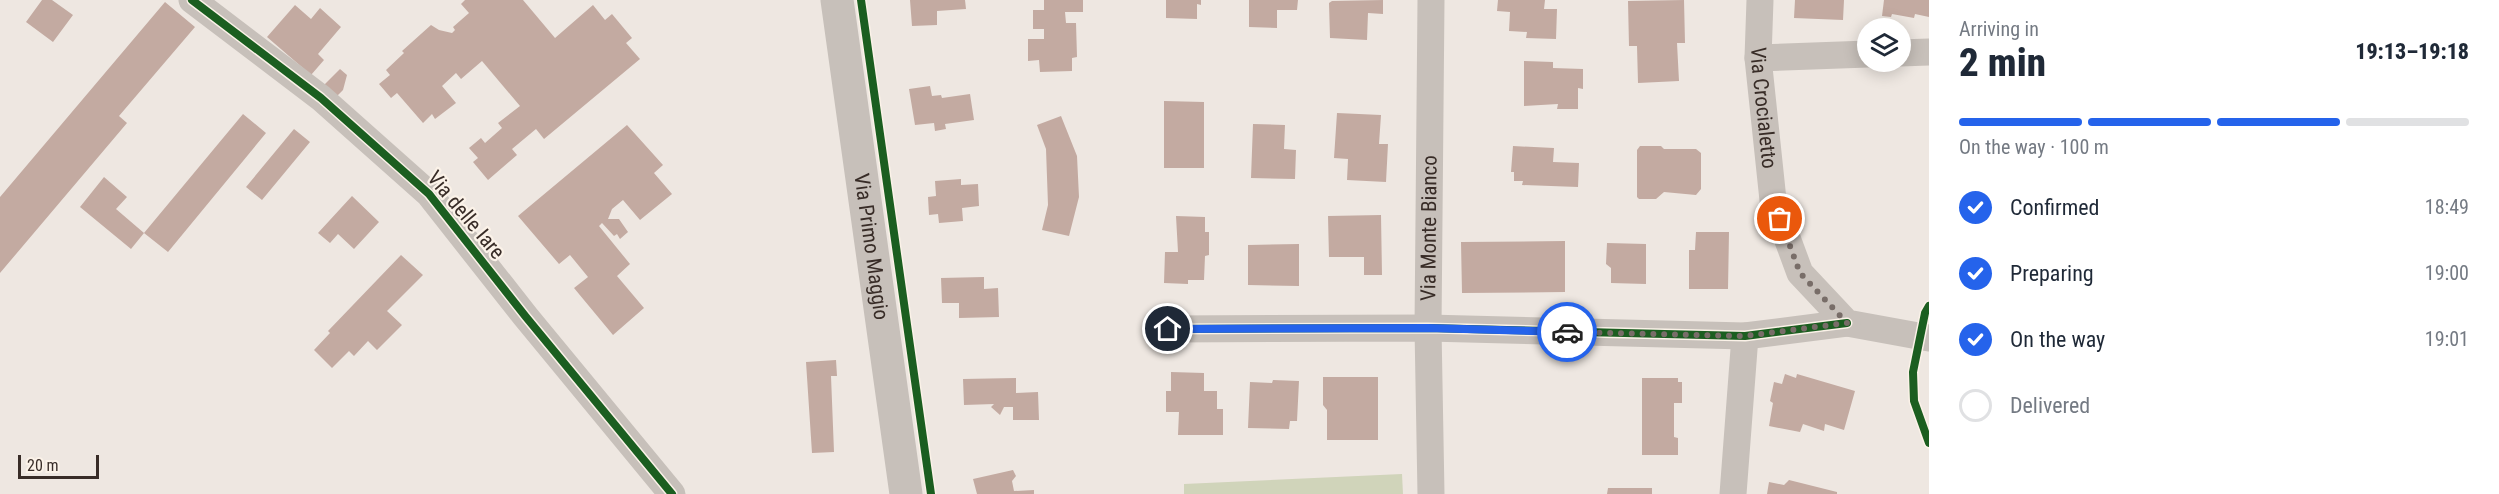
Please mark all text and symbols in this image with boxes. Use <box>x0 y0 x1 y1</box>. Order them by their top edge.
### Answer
text: Arriving in <box>1959 17 2039 41</box>
map controls <box>1857 18 1911 72</box>
button: layers <box>1857 18 1911 72</box>
text: 19:13–19:18 <box>2355 39 2469 64</box>
text: 2 min <box>1959 40 2046 86</box>
street label: Via Crocialetto <box>1746 46 1782 170</box>
text: On the way · 100 m <box>1959 135 2109 159</box>
street label: Via Monte Bianco <box>1416 155 1442 301</box>
street label: Via delle Iare <box>422 166 510 264</box>
street label: Via Primo Maggio <box>849 172 894 321</box>
icon: check <box>1959 191 1992 224</box>
pin <box>1754 193 1805 244</box>
text: Confirmed <box>2010 195 2099 220</box>
text: 18:49 <box>2425 195 2469 219</box>
icon: bag <box>1763 202 1796 235</box>
icon: check <box>1959 257 1992 290</box>
text: Preparing <box>2010 261 2094 286</box>
text: 19:00 <box>2425 261 2469 285</box>
courier <box>1537 302 1597 362</box>
pin <box>1142 303 1193 354</box>
icon: home <box>1151 312 1184 345</box>
icon: car <box>1551 316 1584 349</box>
icon: check <box>1959 323 1992 356</box>
text: On the way <box>2010 327 2105 352</box>
text: 19:01 <box>2425 327 2469 351</box>
text: Delivered <box>2010 393 2090 418</box>
scale bar <box>18 452 99 480</box>
text: 20 m <box>27 456 59 475</box>

